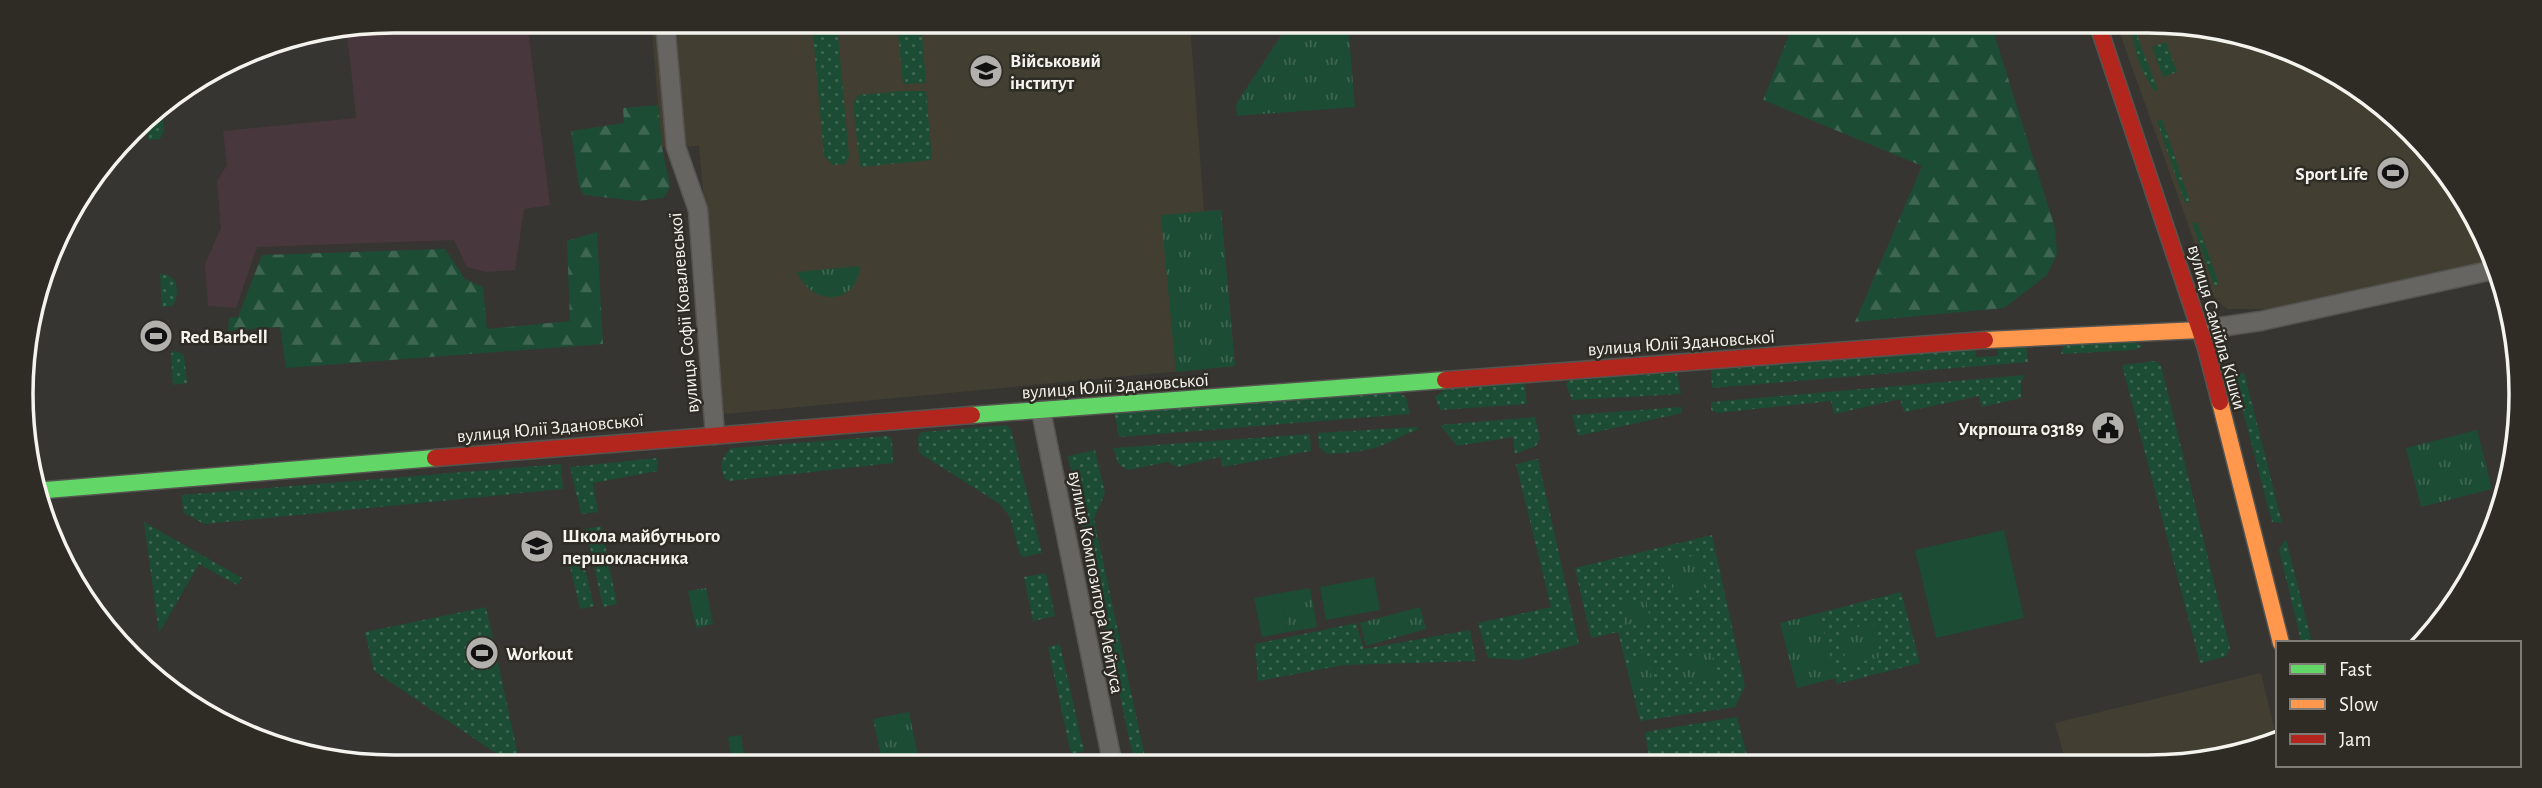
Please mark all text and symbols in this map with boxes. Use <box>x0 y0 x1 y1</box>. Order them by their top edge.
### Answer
school or university icon: Військовий інститут <box>967 52 1005 90</box>
place label: Військовий інститут <box>1010 52 1101 93</box>
sports icon: Sport Life <box>2374 154 2412 192</box>
place label: Sport Life <box>2295 165 2368 184</box>
street label: вулиця Софії Ковалевської <box>666 212 703 414</box>
street label: вулиця Самійла Кішки <box>2184 243 2249 412</box>
sports icon: Red Barbell <box>137 317 175 355</box>
street label: вулиця Юлії Здановської <box>1587 327 1776 360</box>
place label: Red Barbell <box>180 328 268 347</box>
street label: вулиця Юлії Здановської <box>1021 370 1210 403</box>
public building icon: Укрпошта 03189 <box>2089 409 2127 447</box>
street label: вулиця Юлії Здановської <box>456 411 645 446</box>
place label: Укрпошта 03189 <box>1958 420 2084 439</box>
street label: вулиця Композитора Мейтуса <box>1065 469 1127 696</box>
school or university icon: Школа майбутнього першокласника <box>518 527 556 565</box>
place label: Школа майбутнього першокласника <box>562 527 720 568</box>
sports icon: Workout <box>463 634 501 672</box>
legend <box>2276 641 2521 767</box>
place label: Workout <box>506 645 573 664</box>
text: Fast <box>2339 659 2372 680</box>
text: Slow <box>2339 694 2378 715</box>
text: Jam <box>2339 729 2371 750</box>

